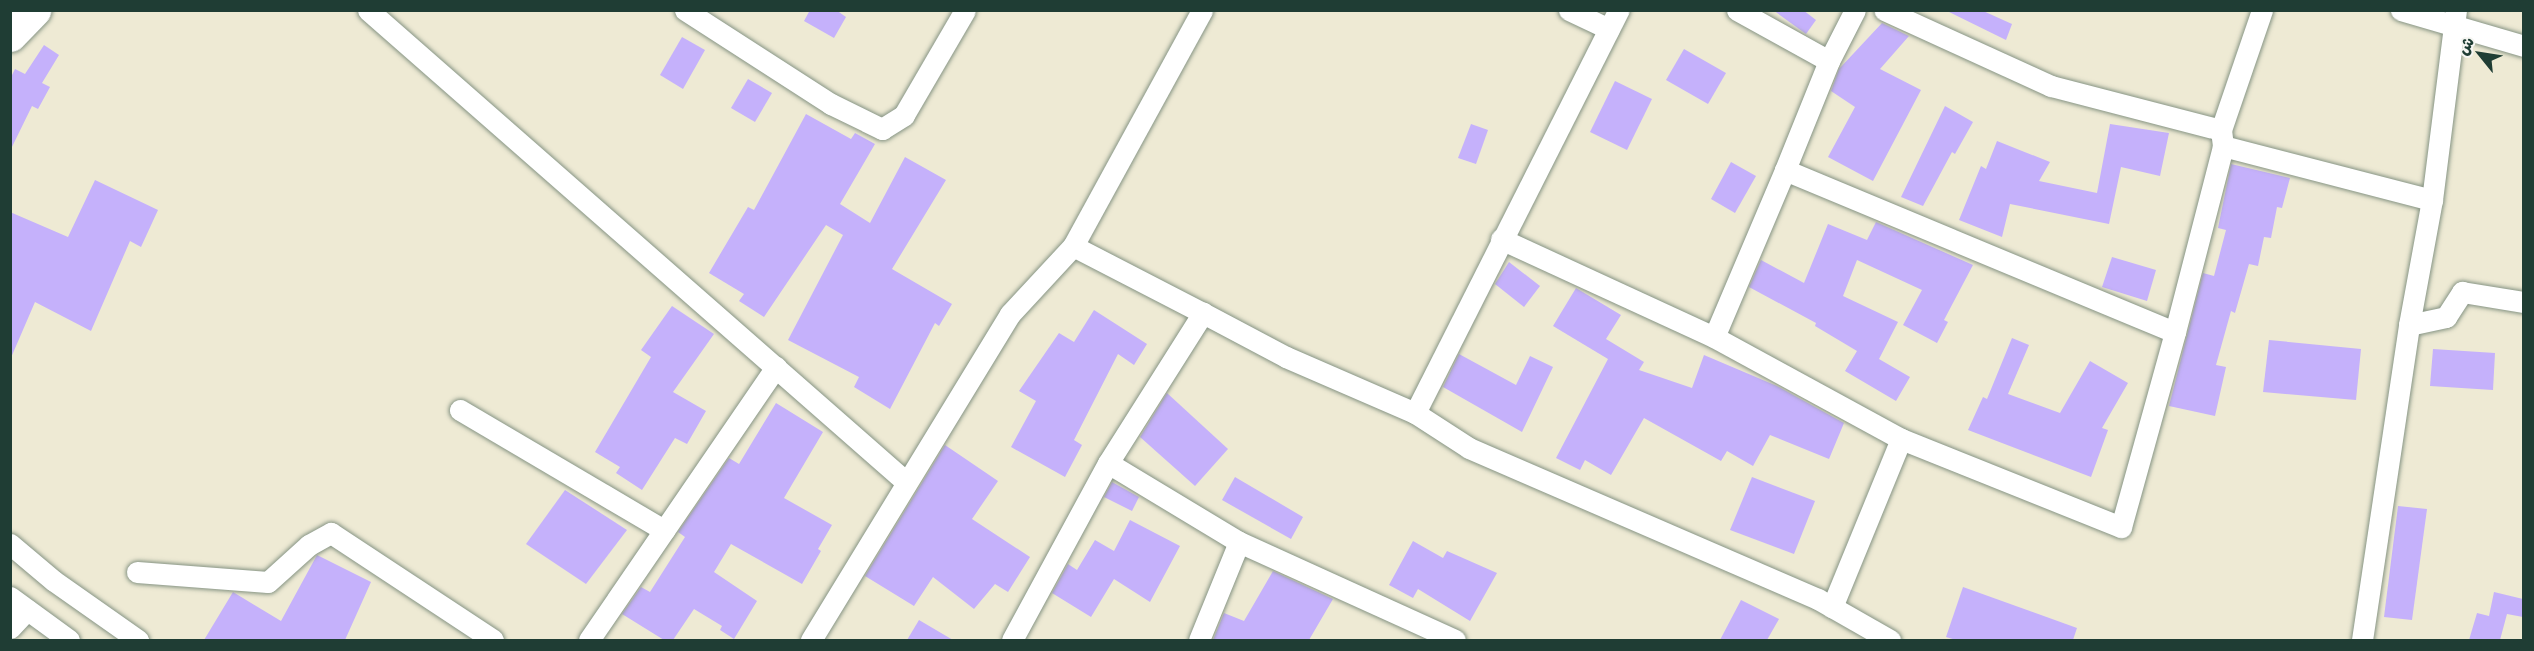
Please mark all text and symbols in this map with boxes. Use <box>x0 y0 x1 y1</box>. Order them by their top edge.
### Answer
north arrow <box>2450 24 2510 84</box>
text: ش <box>2450 31 2479 59</box>

